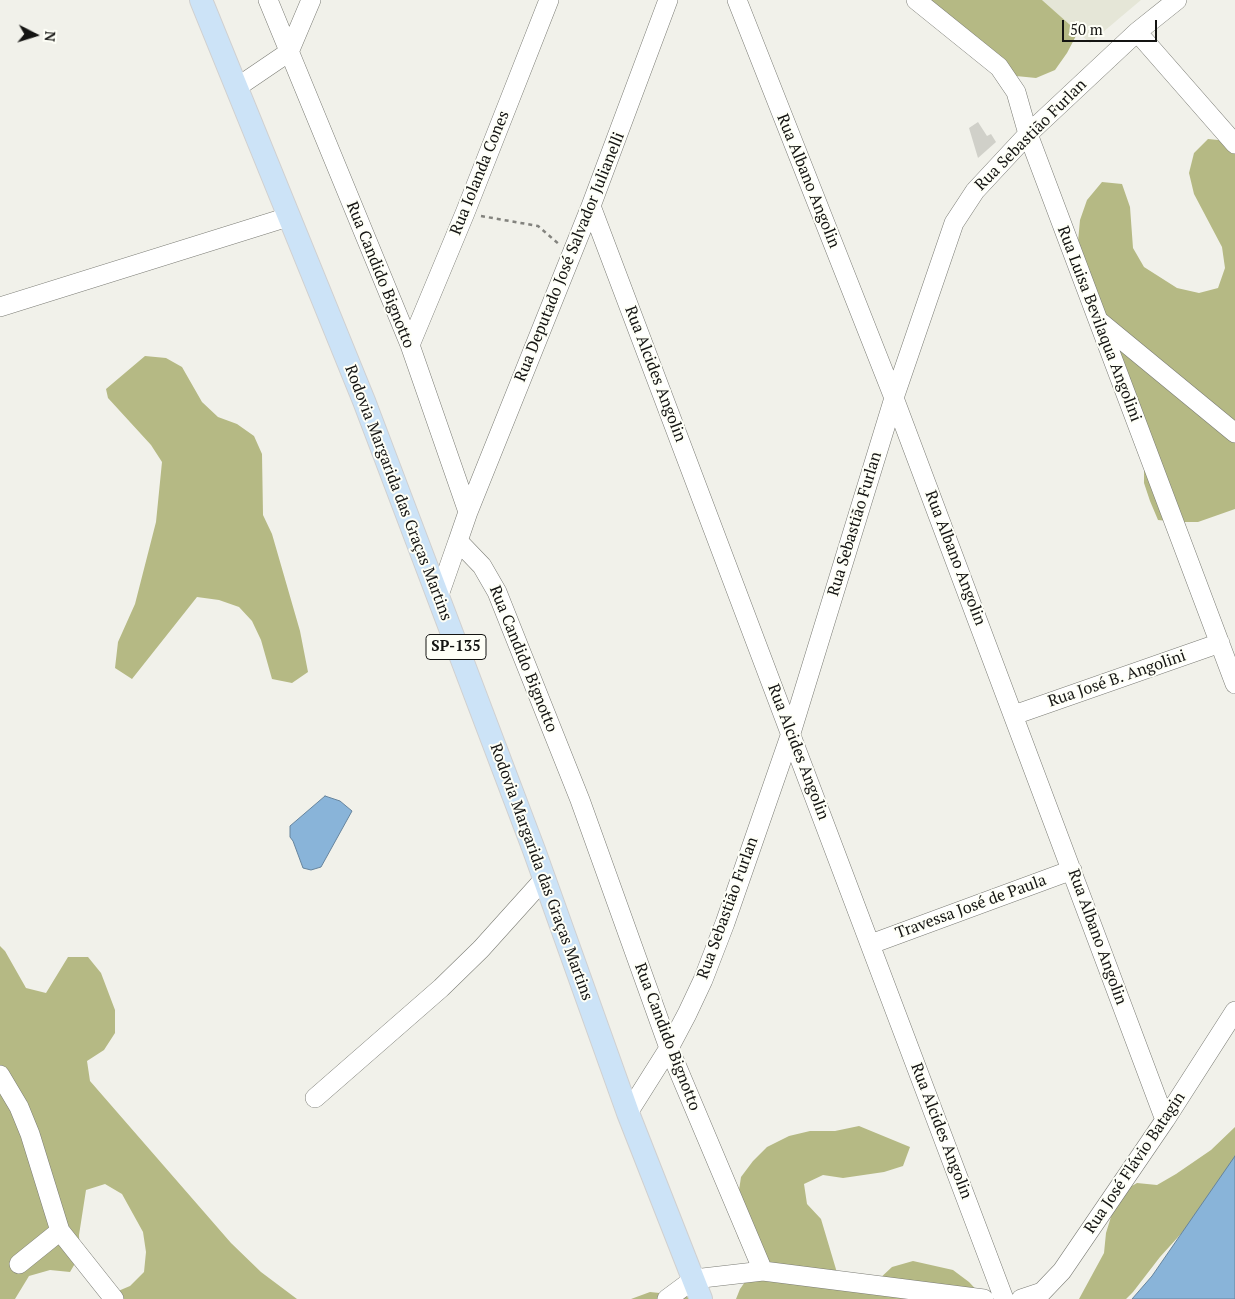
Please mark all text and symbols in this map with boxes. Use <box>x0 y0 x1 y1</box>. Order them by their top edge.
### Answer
north arrow <box>10 10 60 60</box>
scale bar <box>1065 10 1160 42</box>
text: 50 m <box>1070 19 1103 39</box>
text: N <box>41 30 60 42</box>
street label: Rua Sebastião Furlan <box>971 75 1091 195</box>
street label: Rua Iolanda Cones <box>446 108 514 238</box>
street label: Rua Albano Angolin <box>772 111 844 251</box>
street label: Rua Deputado José Salvador Julianelli <box>511 129 629 385</box>
street label: Rua Candido Bignotto <box>342 199 418 351</box>
street label: Rua Luisa Bevilaqua Angolini <box>1053 223 1145 425</box>
street label: Rua Alcides Angolin <box>620 303 690 445</box>
street label: Rodovia Margarida das Graças Martins <box>340 363 456 623</box>
street label: Rua Sebastião Furlan <box>824 450 886 598</box>
street label: Rua Albano Angolin <box>920 488 990 628</box>
street label: Rua Candido Bignotto <box>485 583 561 735</box>
road number: SP-135 <box>426 634 486 660</box>
street label: Rua José B. Angolini <box>1046 646 1188 712</box>
street label: Rua Alcides Angolin <box>763 681 833 823</box>
street label: Rodovia Margarida das Graças Martins <box>485 741 597 1003</box>
street label: Rua Sebastião Furlan <box>693 834 763 982</box>
street label: Rua Albano Angolin <box>1064 867 1130 1007</box>
street label: Travessa José de Paula <box>893 871 1049 943</box>
street label: Rua Candido Bignotto <box>630 961 704 1113</box>
street label: Rua Alcides Angolin <box>906 1060 976 1202</box>
street label: Rua José Flávio Batagin <box>1081 1089 1189 1237</box>

